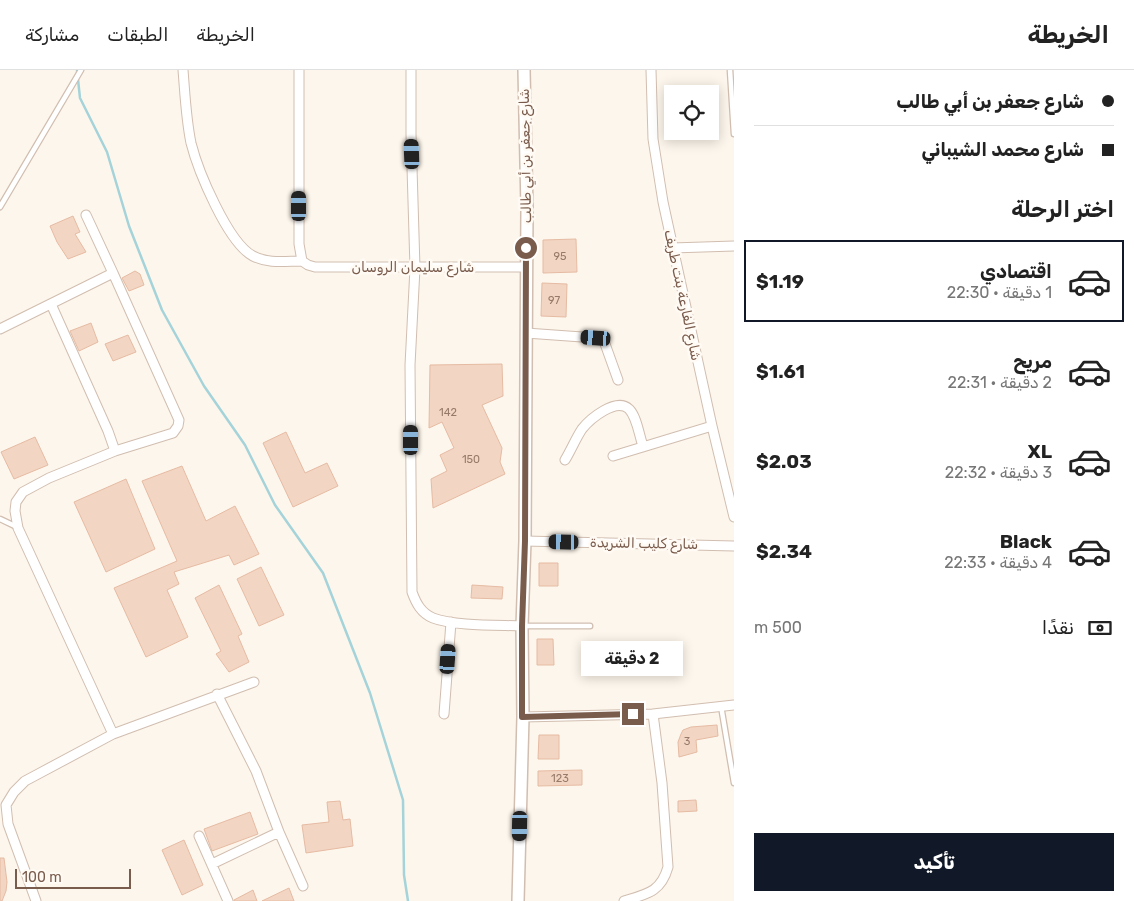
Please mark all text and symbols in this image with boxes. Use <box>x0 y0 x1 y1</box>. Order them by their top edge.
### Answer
text: الخريطة <box>1028 21 1109 49</box>
text: مشاركة <box>25 24 79 46</box>
text: الطبقات <box>107 24 168 46</box>
text: الخريطة <box>196 24 255 46</box>
map controls <box>664 85 719 140</box>
button: locate <box>664 85 719 140</box>
street label: شارع جعفر بن أبي طالب <box>516 88 537 224</box>
text: شارع جعفر بن أبي طالب <box>896 90 1084 113</box>
text: شارع محمد الشيباني <box>922 138 1084 161</box>
car <box>403 139 420 169</box>
car <box>291 191 306 221</box>
text: اختر الرحلة <box>1011 196 1114 223</box>
street label: شارع الفارعة بنت طريف <box>658 228 705 363</box>
route start <box>515 237 537 259</box>
house number: 95 <box>553 250 567 263</box>
street label: شارع سليمان الروسان <box>352 259 474 278</box>
icon: car <box>1067 259 1112 304</box>
text: اقتصادي <box>980 260 1052 283</box>
text: $1.19 <box>756 270 804 293</box>
text: 1 دقيقة · 22:30 <box>947 283 1052 302</box>
house number: 97 <box>548 294 560 307</box>
car <box>580 329 611 347</box>
icon: car <box>1067 349 1112 394</box>
text: مريح <box>1013 350 1052 373</box>
text: $1.61 <box>756 360 805 383</box>
text: 2 دقيقة · 22:31 <box>948 373 1052 392</box>
house number: 142 <box>439 406 457 419</box>
car <box>403 425 418 455</box>
icon: car <box>1067 439 1112 484</box>
text: XL <box>1028 440 1052 463</box>
text: $2.03 <box>756 450 812 473</box>
house number: 150 <box>462 453 480 466</box>
text: 3 دقيقة · 22:32 <box>945 463 1052 482</box>
icon: car <box>1067 529 1112 574</box>
text: Black <box>1000 530 1052 553</box>
car <box>548 534 579 550</box>
street label: شارع كليب الشريدة <box>590 534 698 555</box>
text: $2.34 <box>756 540 812 563</box>
text: 4 دقيقة · 22:33 <box>944 553 1052 572</box>
icon: cash <box>1086 614 1114 642</box>
text: نقدًا <box>1042 616 1074 639</box>
text: 500 m <box>754 618 802 637</box>
callout: 2 دقيقة <box>582 642 684 676</box>
car <box>439 644 456 674</box>
text: 2 دقيقة <box>605 649 659 668</box>
route end <box>622 703 644 725</box>
house number: 3 <box>684 735 691 748</box>
house number: 123 <box>551 772 569 785</box>
car <box>512 811 527 841</box>
button: تأكيد <box>754 833 1114 891</box>
scale bar <box>15 866 131 889</box>
text: 100 m <box>22 869 62 886</box>

